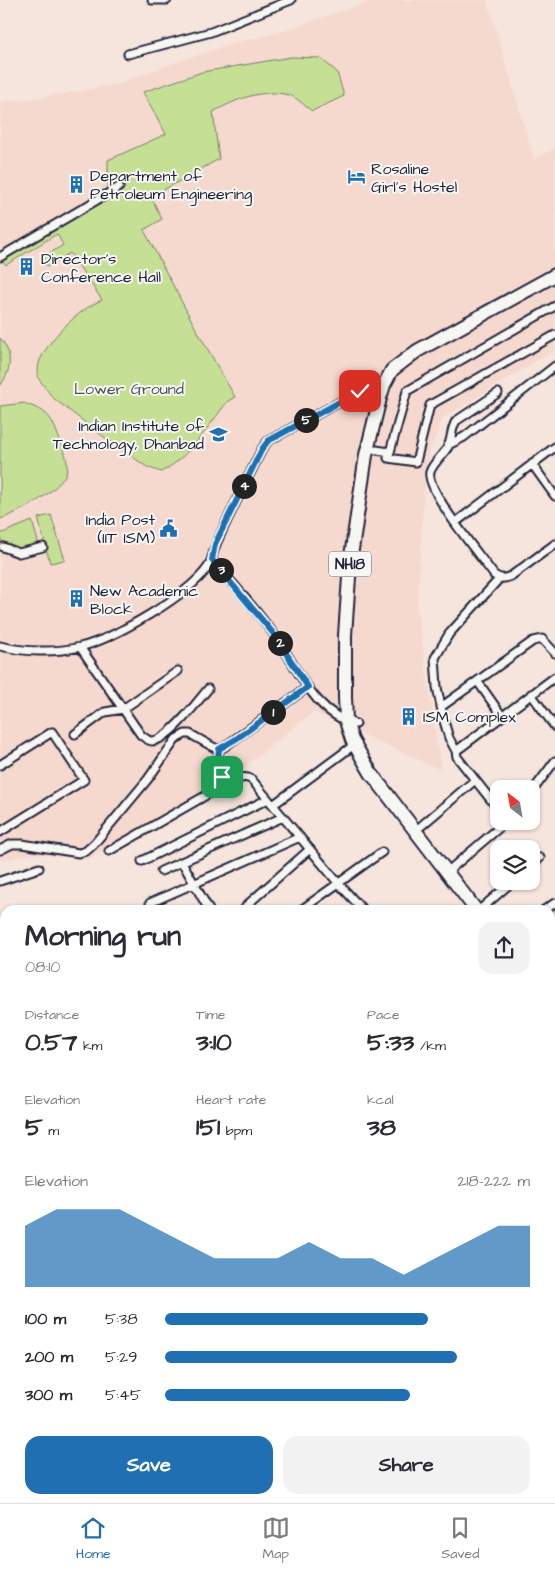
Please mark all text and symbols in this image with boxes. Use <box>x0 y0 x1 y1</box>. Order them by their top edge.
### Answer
place label: Rosaline Girl's Hostel <box>371 158 457 198</box>
place label: Department of Petroleum Engineering <box>90 165 252 206</box>
hotel icon: Rosaline Girl's Hostel <box>347 167 367 187</box>
building icon: Department of Petroleum Engineering <box>66 174 86 194</box>
place label: Director's Conference Hall <box>41 248 161 288</box>
building icon: Director's Conference Hall <box>17 257 37 277</box>
pin <box>339 370 381 412</box>
icon: check <box>346 377 374 405</box>
park label: Lower Ground <box>74 378 184 400</box>
pin: 5 <box>294 408 318 432</box>
text: 5 <box>302 410 311 430</box>
place label: Indian Institute of Technology, Dhanbad <box>53 415 205 456</box>
school or university icon: Indian Institute of Technology, Dhanbad <box>208 424 228 444</box>
pin: 4 <box>232 474 256 498</box>
text: 4 <box>240 476 249 496</box>
place label: India Post (IIT ISM) <box>86 509 156 549</box>
public building icon: India Post (IIT ISM) <box>159 518 179 538</box>
road number: NH18 <box>329 552 371 576</box>
pin: 3 <box>208 558 234 582</box>
text: 3 <box>218 560 225 580</box>
place label: New Academic Block <box>90 580 198 620</box>
building icon: New Academic Block <box>66 589 86 609</box>
pin: 2 <box>268 630 292 656</box>
text: 2 <box>276 633 285 653</box>
pin: 1 <box>260 700 286 724</box>
text: 1 <box>273 702 274 722</box>
building icon: ISM Complex <box>399 706 419 726</box>
place label: ISM Complex <box>423 706 516 728</box>
pin <box>201 756 243 798</box>
icon: arrive <box>208 763 236 791</box>
north arrow <box>490 780 540 830</box>
map controls <box>490 780 540 890</box>
button: layers <box>490 840 540 890</box>
text: Morning run <box>25 917 181 956</box>
button: share <box>478 922 530 974</box>
text: 08:10 <box>25 956 60 978</box>
text: Distance <box>25 1005 79 1025</box>
text: Time <box>196 1005 225 1025</box>
text: Pace <box>367 1005 399 1025</box>
text: 0.57 <box>25 1025 77 1060</box>
text: 3:10 <box>196 1025 232 1060</box>
text: 5:33 <box>367 1025 414 1060</box>
text: km <box>77 1036 102 1056</box>
text: /km <box>414 1036 446 1056</box>
text: Elevation <box>25 1090 80 1110</box>
text: Heart rate <box>196 1090 266 1110</box>
text: kcal <box>367 1090 394 1110</box>
text: 5 <box>25 1110 43 1145</box>
text: 151 <box>196 1110 220 1145</box>
text: 38 <box>367 1110 396 1145</box>
text: m <box>43 1121 59 1141</box>
text: bpm <box>220 1121 252 1141</box>
text: Elevation <box>25 1170 88 1192</box>
text: 218–222 m <box>457 1170 530 1192</box>
text: 100 m <box>25 1308 66 1330</box>
text: 5:38 <box>105 1308 138 1330</box>
text: 200 m <box>25 1346 73 1368</box>
text: 5:29 <box>105 1346 137 1368</box>
text: 300 m <box>25 1384 72 1406</box>
text: 5:45 <box>105 1384 141 1406</box>
button: Save <box>25 1436 273 1494</box>
button: Share <box>283 1436 530 1494</box>
tab: Home <box>76 1514 111 1564</box>
tab: Map <box>262 1514 290 1564</box>
tab: Saved <box>441 1514 479 1564</box>

